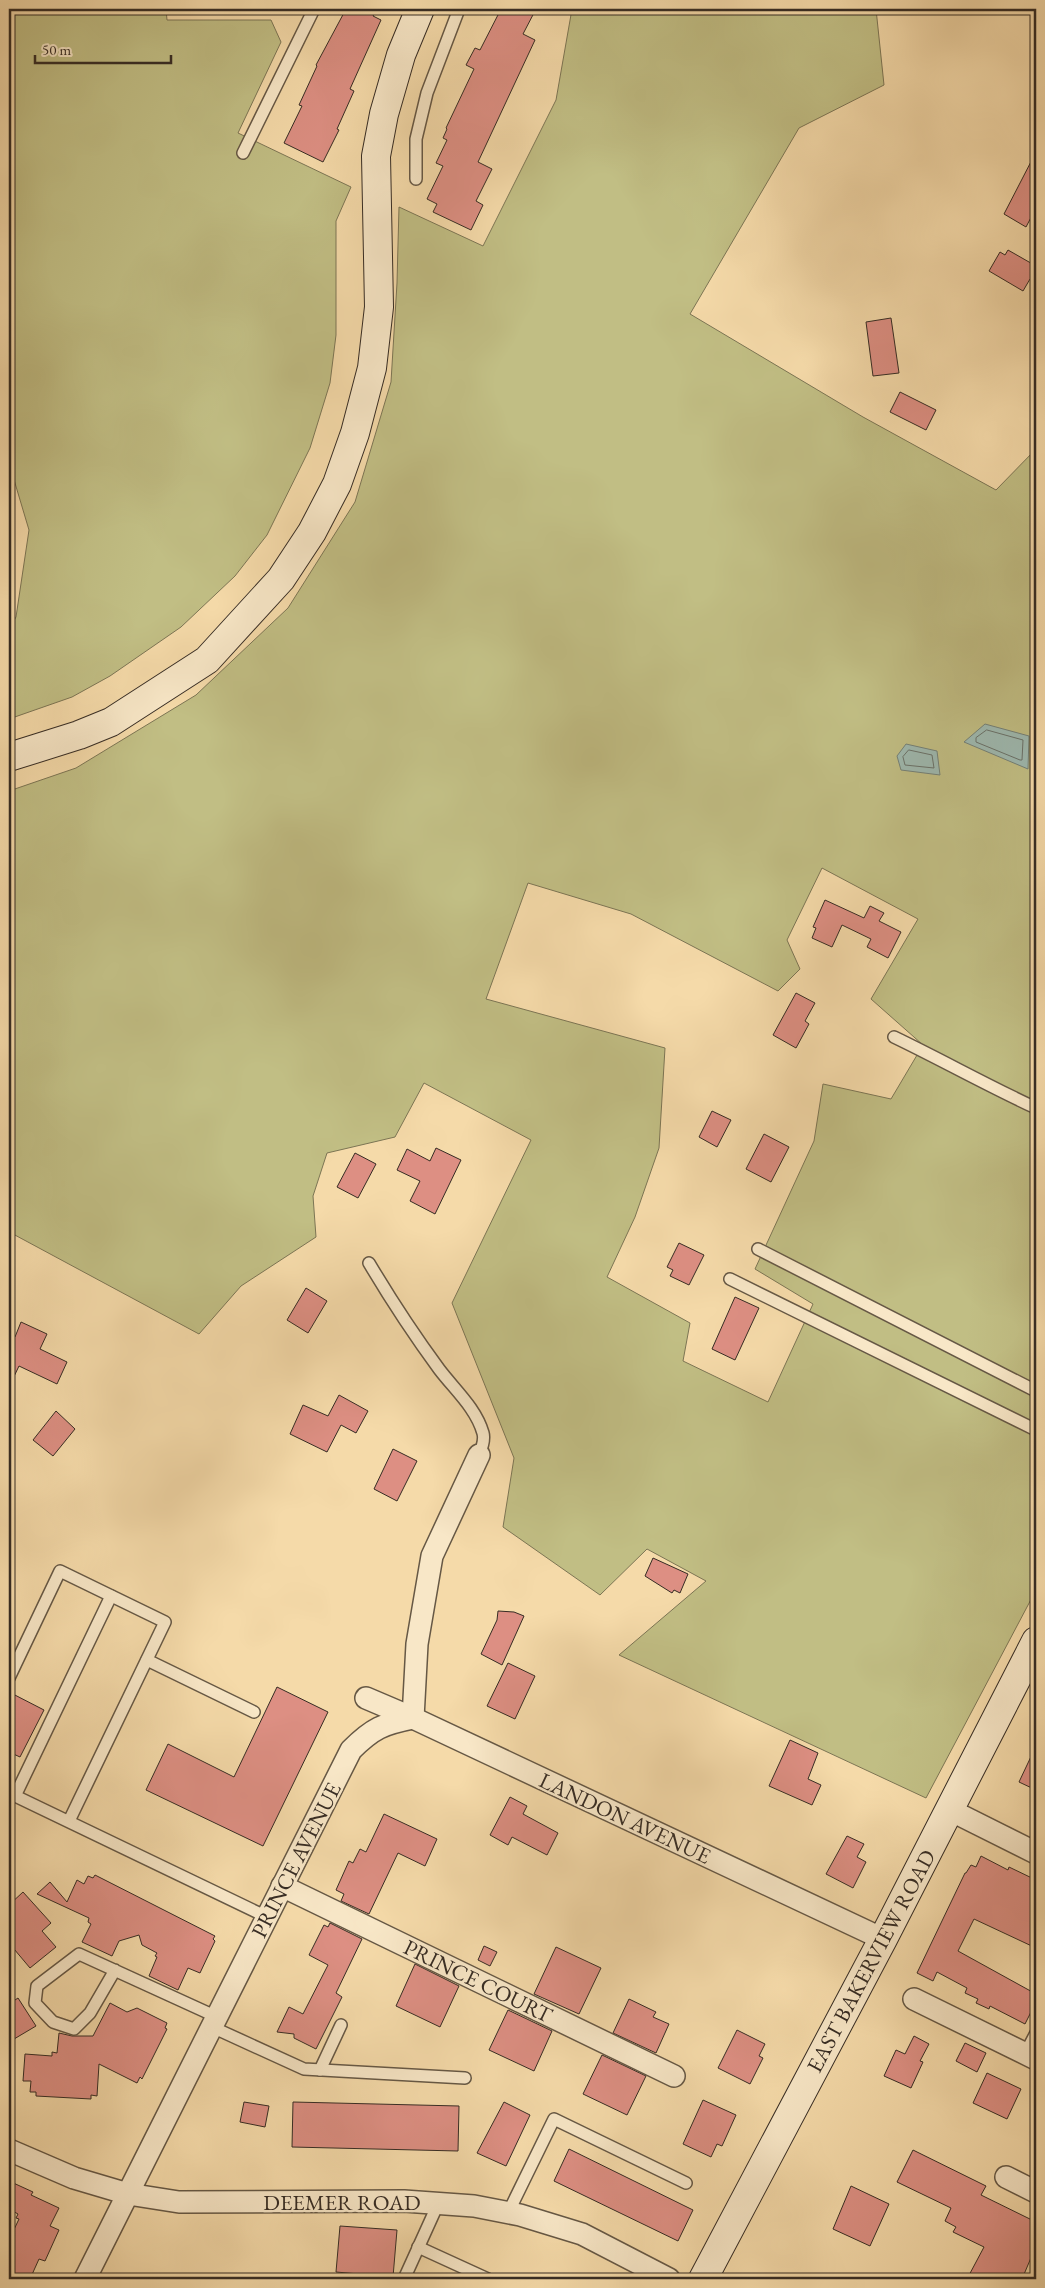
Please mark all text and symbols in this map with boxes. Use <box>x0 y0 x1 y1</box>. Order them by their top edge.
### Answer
scale bar <box>35 32 171 64</box>
text: 50 m <box>42 40 71 59</box>
street label: LANDON AVENUE <box>535 1766 715 1870</box>
street label: PRINCE AVENUE <box>244 1777 348 1943</box>
street label: EAST BAKERVIEW ROAD <box>800 1844 942 2078</box>
street label: PRINCE COURT <box>399 1932 557 2030</box>
street label: DEEMER ROAD <box>263 2188 421 2217</box>

